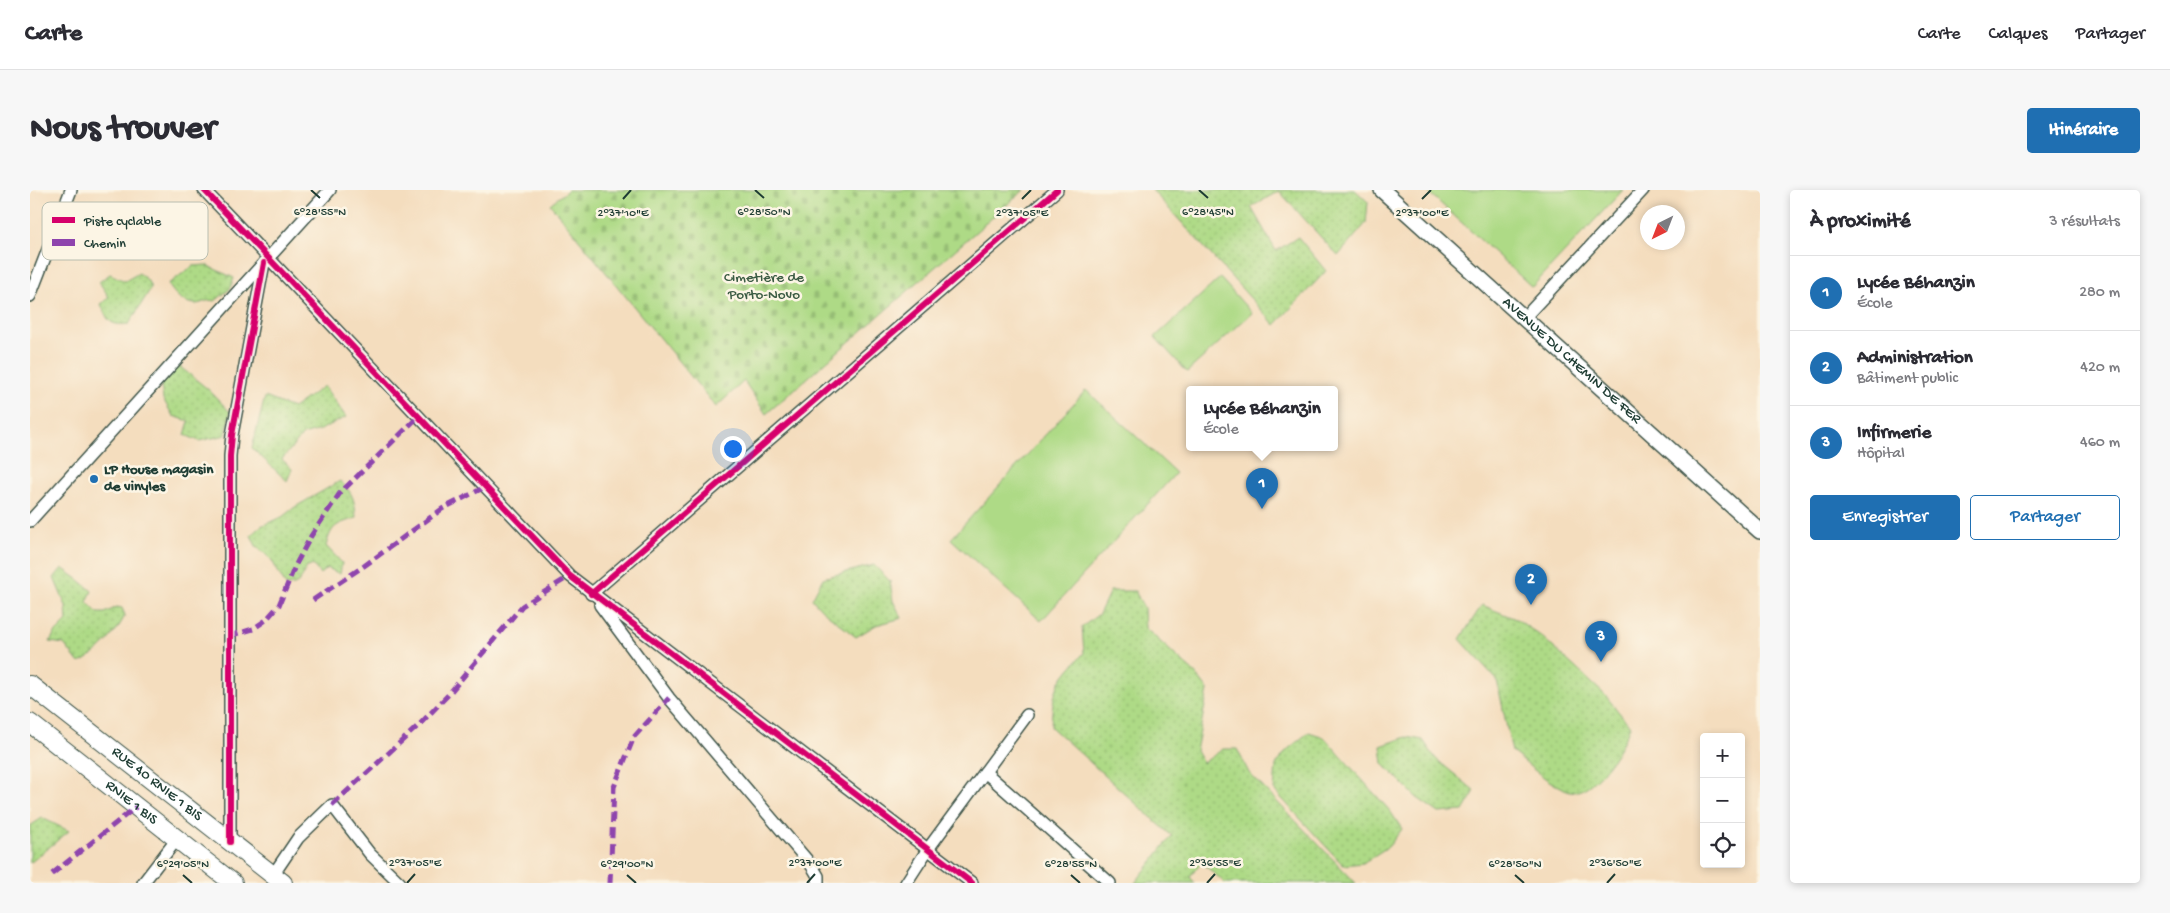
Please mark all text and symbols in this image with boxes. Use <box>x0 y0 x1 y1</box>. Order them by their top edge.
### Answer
text: Carte <box>25 20 82 49</box>
text: Carte <box>1918 24 1961 45</box>
text: Calques <box>1989 24 2047 45</box>
text: Partager <box>2075 24 2145 45</box>
button: Itinéraire <box>2027 108 2140 153</box>
text: Nous trouver <box>30 110 216 151</box>
legend <box>42 202 208 260</box>
north arrow <box>1640 205 1685 250</box>
text: 6°28'55"N <box>294 206 346 220</box>
text: 6°28'50"N <box>738 206 791 220</box>
text: 6°28'45"N <box>1182 206 1234 220</box>
text: 2°37'10"E <box>598 207 649 221</box>
text: 2°37'05"E <box>996 207 1049 221</box>
text: 2°37'00"E <box>1396 207 1449 221</box>
text: À proximité <box>1810 210 1911 235</box>
text: 3 résultats <box>2049 213 2120 232</box>
text: Piste cyclable <box>83 214 162 231</box>
text: Chemin <box>84 236 126 253</box>
park label: Cimetière de Porto-Novo <box>724 269 804 304</box>
text: Lycée Béhanzin <box>1857 272 1975 295</box>
text: 1 <box>1823 284 1829 303</box>
text: 280 m <box>2079 284 2120 303</box>
street label: AVENUE DU CHEMIN DE FER <box>1498 293 1645 429</box>
text: École <box>1857 295 1893 314</box>
text: Administration <box>1857 347 1973 370</box>
text: 2 <box>1822 359 1830 378</box>
text: 420 m <box>2080 359 2120 378</box>
text: Bâtiment public <box>1857 370 1958 389</box>
popup <box>1186 386 1338 451</box>
text: Lycée Béhanzin <box>1203 398 1321 421</box>
text: École <box>1203 421 1239 440</box>
text: Infirmerie <box>1857 422 1931 445</box>
text: 3 <box>1822 434 1830 453</box>
text: 460 m <box>2080 434 2120 453</box>
your location <box>720 436 746 462</box>
text: Hôpital <box>1857 445 1905 464</box>
place label: LP House magasin de vinyles <box>104 461 214 496</box>
pin: 1 <box>1246 468 1278 509</box>
marker: LP House magasin de vinyles <box>88 473 100 485</box>
button: Enregistrer <box>1810 495 1960 540</box>
button: Partager <box>1970 495 2120 540</box>
pin: 2 <box>1515 564 1547 605</box>
pin: 3 <box>1585 621 1617 662</box>
map controls <box>1700 733 1745 868</box>
button: + <box>1700 733 1745 778</box>
street label: RUE 40 RNIE 1 BIS <box>108 743 206 825</box>
street label: RNIE 1 BIS <box>102 777 162 829</box>
button: − <box>1700 778 1745 823</box>
button: locate <box>1700 823 1745 868</box>
text: 2°37'05"E <box>389 857 442 871</box>
text: 2°37'00"E <box>789 857 842 871</box>
text: 2°36'55"E <box>1189 857 1241 871</box>
text: 2°36'50"E <box>1589 857 1642 871</box>
text: 6°29'05"N <box>157 858 209 872</box>
text: 6°29'00"N <box>601 858 654 872</box>
text: 6°28'55"N <box>1045 858 1097 872</box>
text: 6°28'50"N <box>1489 858 1542 872</box>

